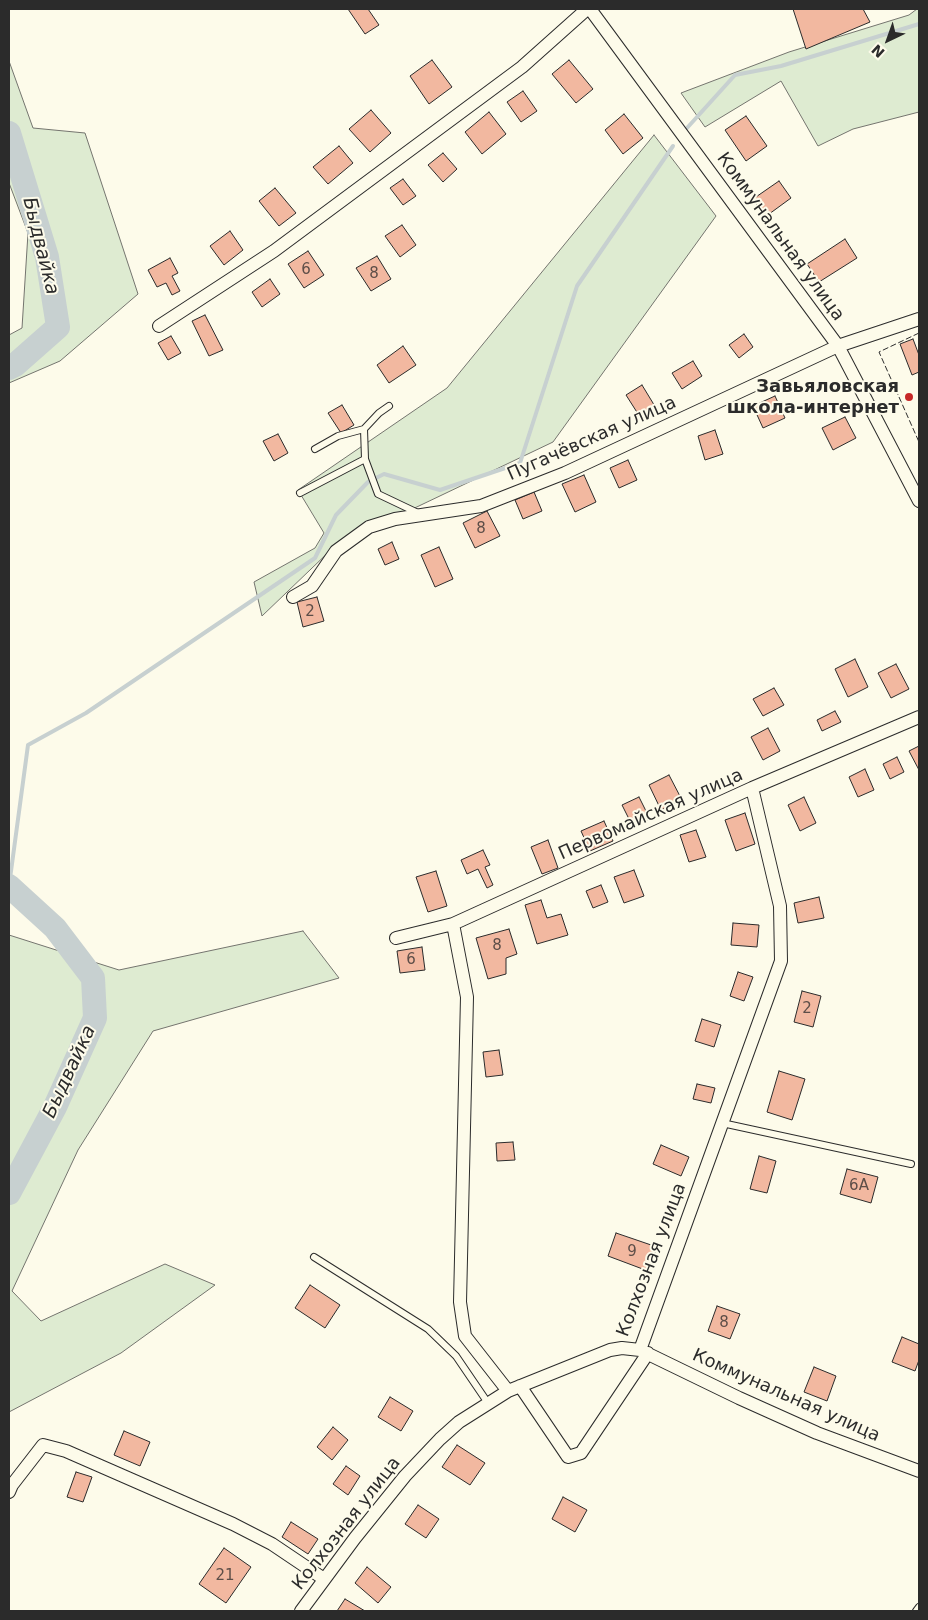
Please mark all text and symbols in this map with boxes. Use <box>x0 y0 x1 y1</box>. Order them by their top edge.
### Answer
north arrow <box>863 15 913 65</box>
text: N <box>868 41 888 61</box>
street label: Коммунальная улица <box>712 149 848 325</box>
water label: Быдвайка <box>17 195 63 297</box>
house number: 6 <box>301 261 311 279</box>
house number: 8 <box>369 265 379 283</box>
place label: Завьяловская школа-интернет <box>727 376 899 418</box>
marker: Завьяловская школа-интернет <box>903 391 915 403</box>
street label: Пугачёвская улица <box>504 392 680 486</box>
house number: 8 <box>476 520 486 538</box>
house number: 2 <box>305 603 315 621</box>
street label: Первомайская улица <box>556 765 746 865</box>
house number: 8 <box>492 937 502 955</box>
house number: 6 <box>406 951 416 969</box>
house number: 2 <box>802 1000 812 1018</box>
water label: Быдвайка <box>39 1022 101 1122</box>
house number: 6А <box>849 1177 869 1195</box>
street label: Колхозная улица <box>613 1180 691 1340</box>
house number: 9 <box>627 1243 637 1261</box>
house number: 8 <box>719 1314 729 1332</box>
street label: Коммунальная улица <box>689 1345 883 1447</box>
street label: Колхозная улица <box>288 1453 406 1595</box>
house number: 21 <box>215 1567 235 1585</box>

